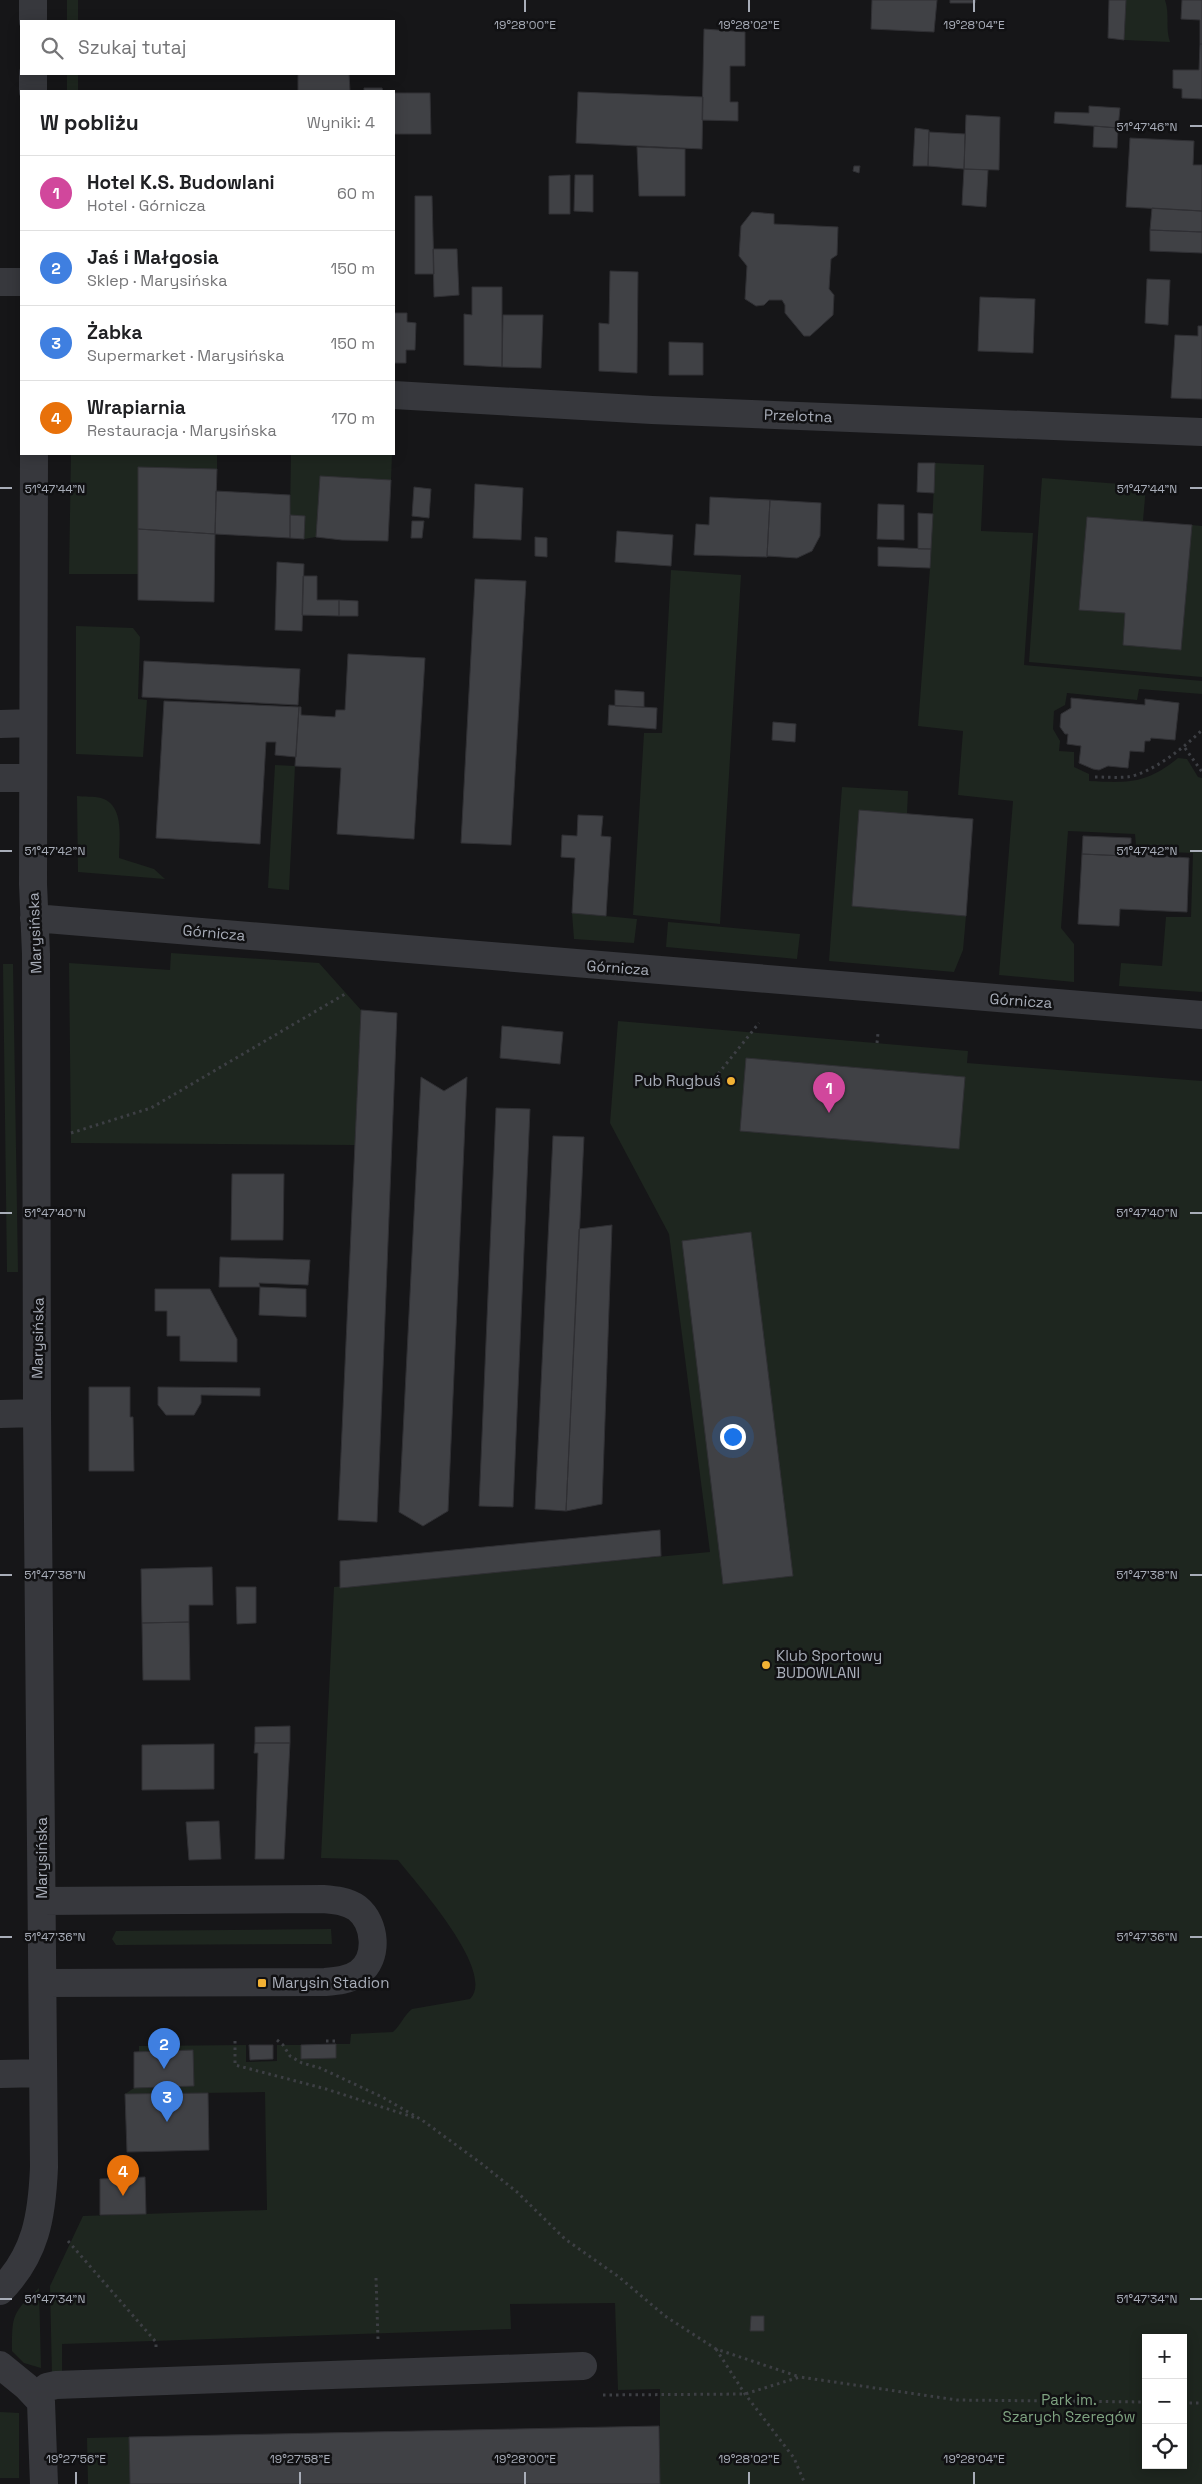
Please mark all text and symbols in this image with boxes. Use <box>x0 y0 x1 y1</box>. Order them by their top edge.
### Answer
text: 19°28'00"E <box>494 17 556 33</box>
text: 19°28'02"E <box>718 17 780 33</box>
text: 19°28'04"E <box>943 17 1005 33</box>
search box <box>20 20 395 75</box>
icon: search <box>38 34 66 62</box>
text: Szukaj tutaj <box>78 35 186 60</box>
text: W pobliżu <box>40 109 139 136</box>
text: Wyniki: 4 <box>307 112 375 133</box>
text: 51°47'46"N <box>1117 119 1177 135</box>
text: Hotel K.S. Budowlani <box>87 170 275 195</box>
text: 1 <box>52 183 60 204</box>
text: 60 m <box>337 183 375 204</box>
text: Hotel · Górnicza <box>87 195 206 216</box>
text: Jaś i Małgosia <box>87 245 219 270</box>
text: 2 <box>51 258 61 279</box>
text: 150 m <box>331 258 375 279</box>
text: Sklep · Marysińska <box>87 270 227 291</box>
text: Żabka <box>87 320 143 345</box>
text: 3 <box>51 333 61 354</box>
text: 150 m <box>331 333 375 354</box>
text: Supermarket · Marysińska <box>87 345 284 366</box>
text: Wrapiarnia <box>87 395 186 420</box>
street label: Przelotna <box>763 405 833 426</box>
text: 4 <box>51 408 61 429</box>
text: 170 m <box>331 408 375 429</box>
text: Restauracja · Marysińska <box>87 420 277 441</box>
text: 51°47'44"N <box>25 481 85 497</box>
text: 51°47'44"N <box>1117 481 1177 497</box>
text: 51°47'42"N <box>25 843 85 859</box>
text: 51°47'42"N <box>1117 843 1177 859</box>
street label: Marysińska <box>24 892 45 974</box>
street label: Górnicza <box>182 920 247 945</box>
street label: Górnicza <box>586 956 650 979</box>
street label: Górnicza <box>989 989 1053 1012</box>
place label: Pub Rugbuś <box>634 1071 721 1090</box>
pin: 1 <box>813 1072 845 1113</box>
marker: Pub Rugbuś <box>725 1075 737 1087</box>
text: 51°47'40"N <box>24 1205 86 1221</box>
text: 51°47'40"N <box>1116 1205 1178 1221</box>
street label: Marysińska <box>27 1297 48 1379</box>
your location <box>720 1424 746 1450</box>
text: 51°47'38"N <box>24 1567 86 1583</box>
text: 51°47'38"N <box>1116 1567 1178 1583</box>
place label: Klub Sportowy BUDOWLANI <box>776 1646 882 1682</box>
marker: Klub Sportowy BUDOWLANI <box>760 1659 772 1671</box>
street label: Marysińska <box>32 1817 51 1899</box>
text: 51°47'36"N <box>24 1929 86 1945</box>
text: 51°47'36"N <box>1116 1929 1178 1945</box>
place label: Marysin Stadion <box>272 1973 389 1992</box>
marker: Marysin Stadion <box>256 1977 268 1989</box>
pin: 2 <box>148 2028 180 2069</box>
pin: 3 <box>151 2081 183 2122</box>
pin: 4 <box>107 2155 139 2196</box>
text: 51°47'34"N <box>25 2291 85 2307</box>
text: 51°47'34"N <box>1117 2291 1177 2307</box>
map controls <box>1142 2334 1187 2469</box>
button: + <box>1142 2334 1187 2379</box>
button: − <box>1142 2379 1187 2424</box>
park label: Park im. Szarych Szeregów <box>1002 2390 1136 2426</box>
button: locate <box>1142 2424 1187 2469</box>
text: 19°27'56"E <box>46 2451 106 2467</box>
text: 19°27'58"E <box>270 2451 330 2467</box>
text: 19°28'00"E <box>494 2451 556 2467</box>
text: 19°28'02"E <box>718 2451 780 2467</box>
text: 19°28'04"E <box>943 2451 1005 2467</box>

